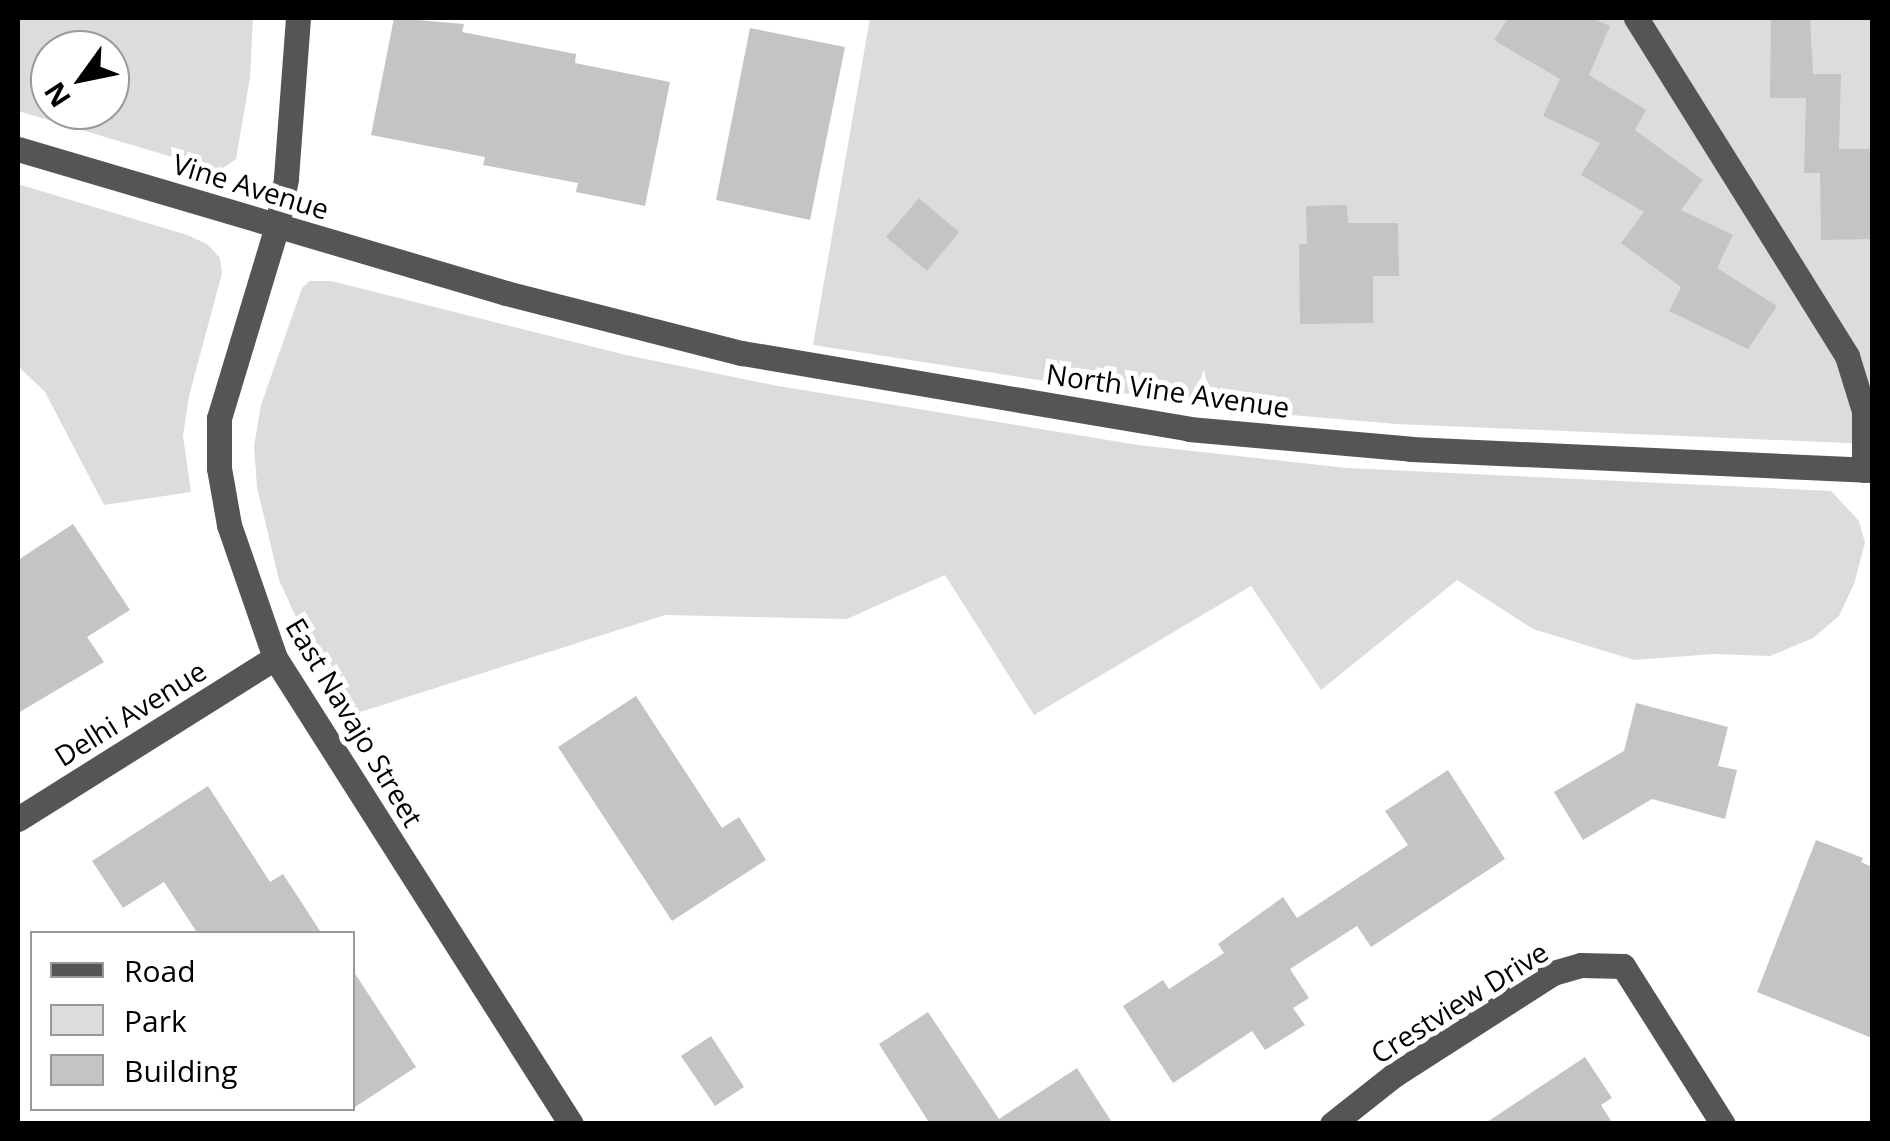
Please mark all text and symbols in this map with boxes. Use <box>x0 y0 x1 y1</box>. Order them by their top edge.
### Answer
north arrow <box>30 30 130 130</box>
text: N <box>34 75 79 115</box>
street label: Vine Avenue <box>169 146 333 226</box>
street label: North Vine Avenue <box>1044 356 1292 424</box>
street label: East Navajo Street <box>279 612 431 832</box>
street label: Delhi Avenue <box>48 653 212 773</box>
legend <box>30 931 355 1111</box>
street label: Crestview Drive <box>1364 934 1554 1070</box>
text: Road <box>124 950 196 991</box>
text: Park <box>124 1000 187 1041</box>
text: Building <box>124 1050 238 1091</box>

